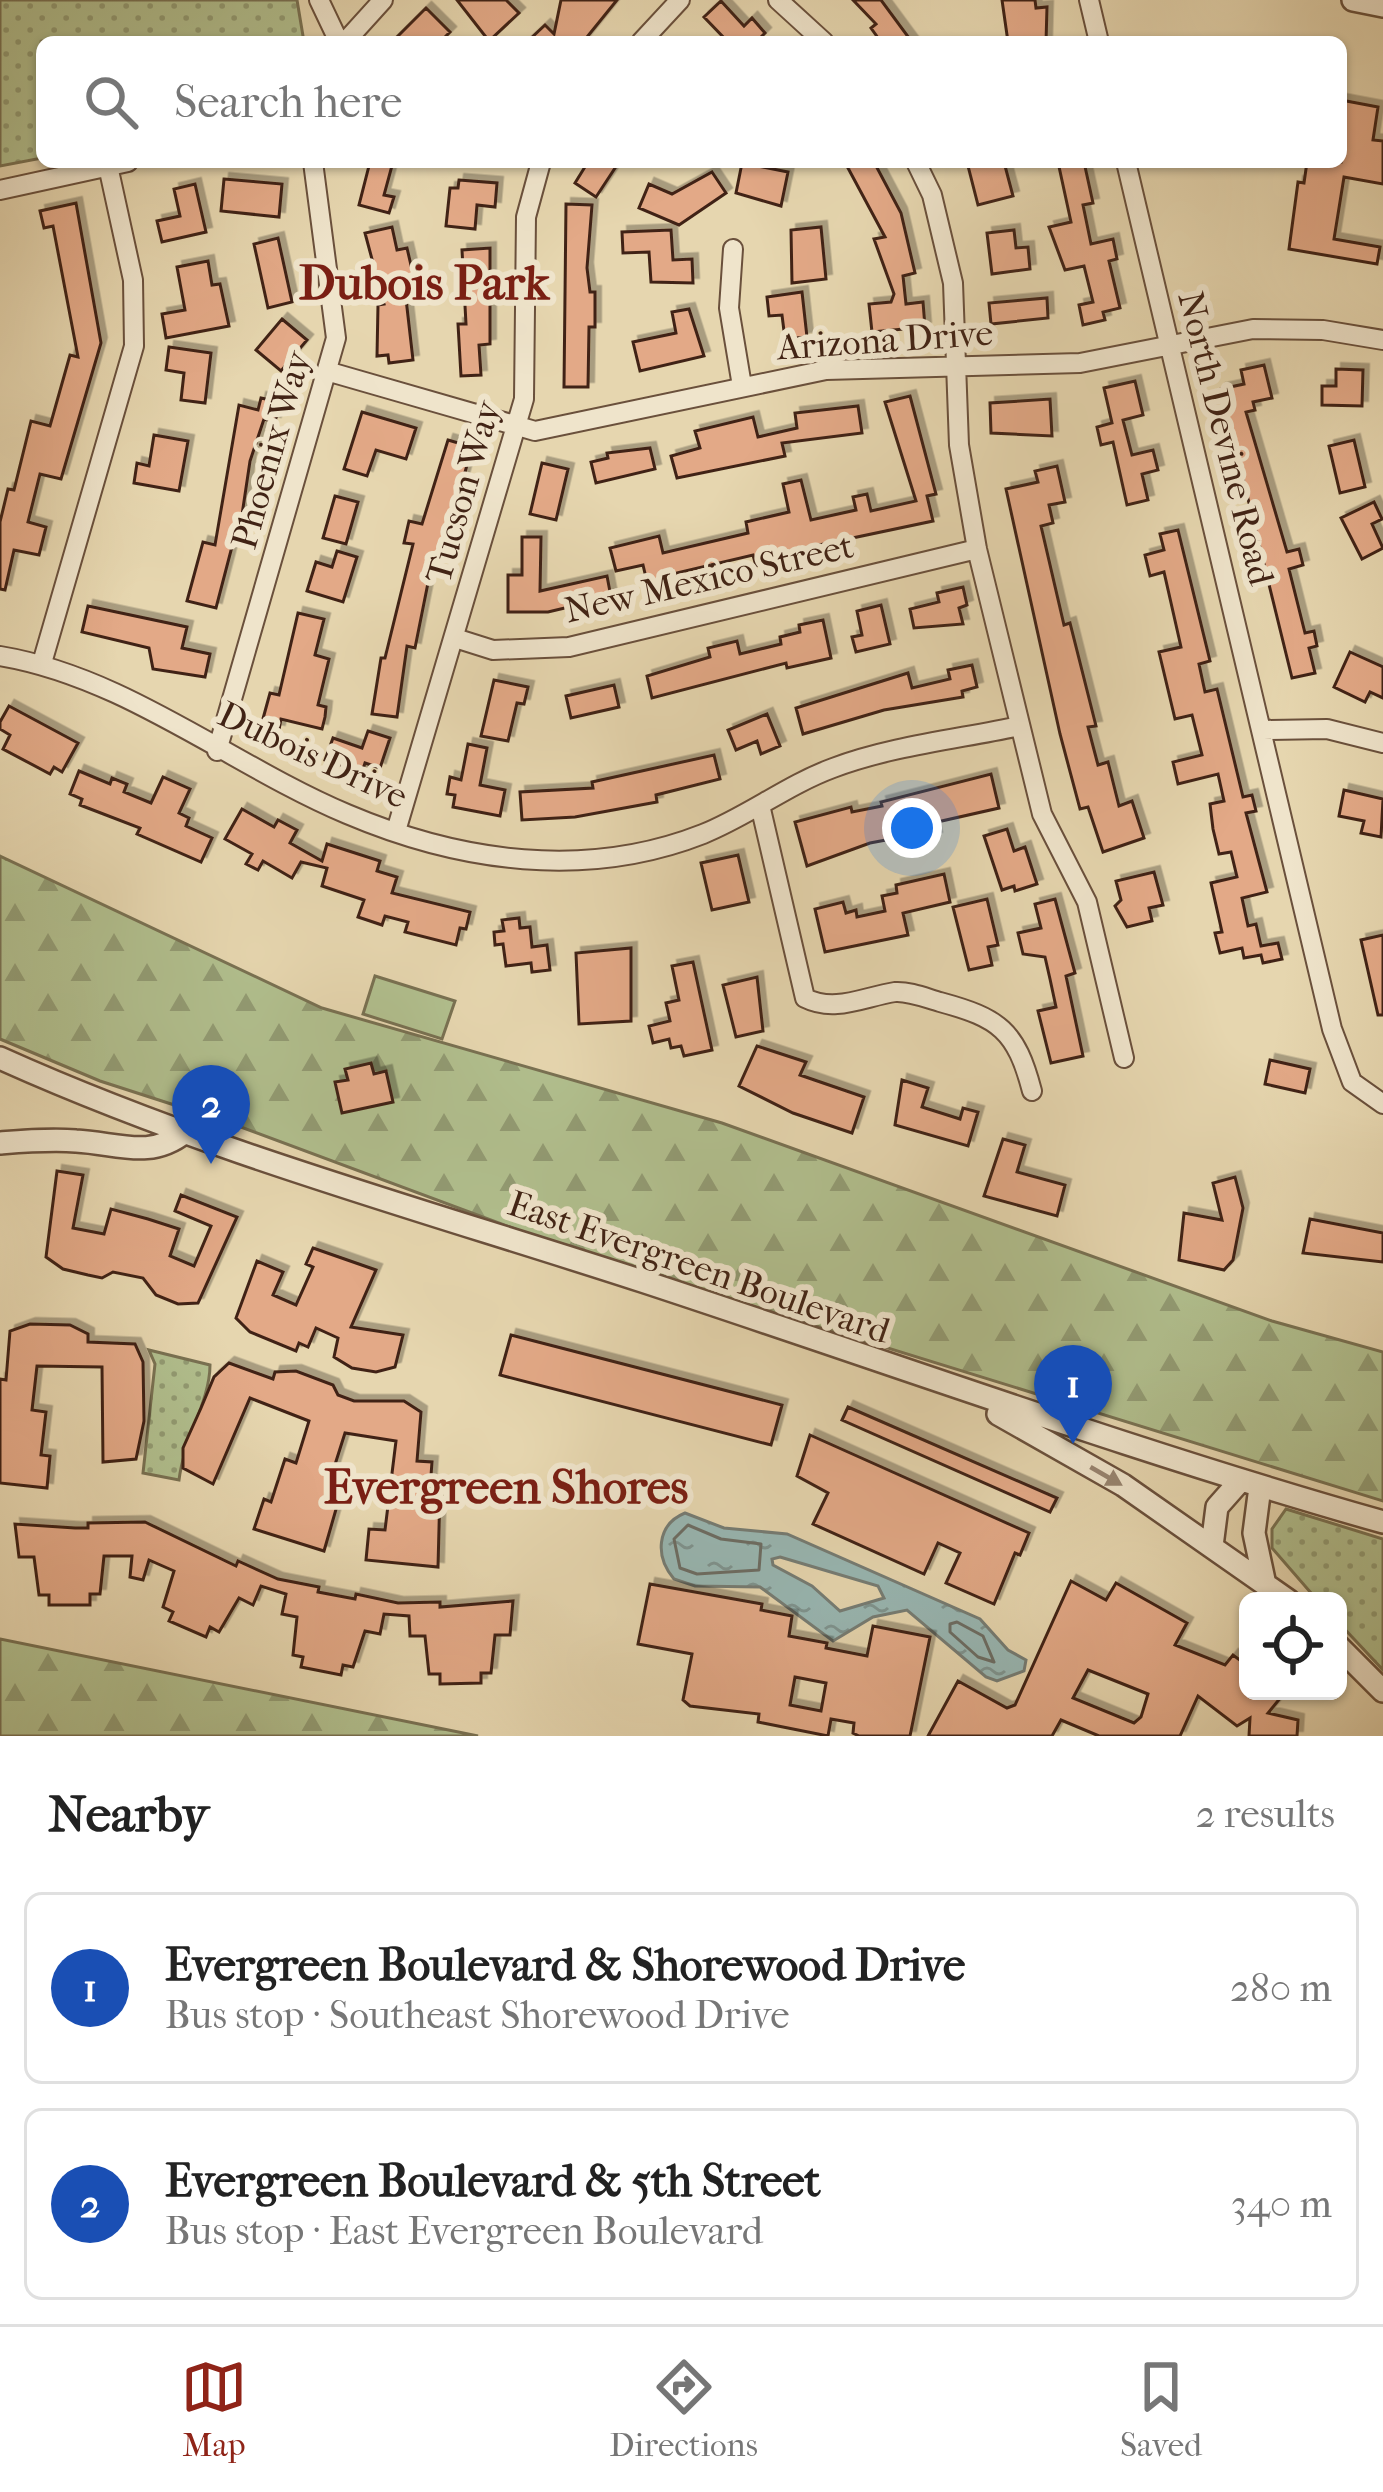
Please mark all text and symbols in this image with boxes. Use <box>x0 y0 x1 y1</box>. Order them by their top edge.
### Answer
search box <box>36 36 1347 168</box>
icon: search <box>78 69 144 135</box>
text: Search here <box>174 76 402 129</box>
district label: Dubois Park <box>299 255 550 311</box>
street label: North Devine Road <box>1169 287 1283 589</box>
street label: Arizona Drive <box>774 312 994 369</box>
street label: Phoenix Way <box>223 344 320 554</box>
street label: Tucson Way <box>417 394 510 588</box>
street label: New Mexico Street <box>561 524 857 632</box>
street label: Dubois Drive <box>212 693 414 817</box>
your location <box>882 798 942 858</box>
pin: 2 <box>172 1065 250 1164</box>
street label: East Evergreen Boulevard <box>503 1182 896 1352</box>
pin: 1 <box>1034 1345 1112 1444</box>
district label: Evergreen Shores <box>324 1459 689 1515</box>
one-way arrow <box>1089 1464 1123 1485</box>
map controls <box>1239 1592 1347 1700</box>
button: locate <box>1239 1592 1347 1700</box>
text: Nearby <box>48 1784 209 1844</box>
text: 2 results <box>1196 1791 1335 1837</box>
text: Evergreen Boulevard & Shorewood Drive <box>165 1939 965 1992</box>
text: 1 <box>83 1965 97 2011</box>
text: 280 m <box>1230 1965 1332 2011</box>
text: Bus stop · Southeast Shorewood Drive <box>165 1992 790 2038</box>
text: Evergreen Boulevard & 5th Street <box>165 2155 821 2208</box>
text: 2 <box>80 2181 100 2227</box>
text: 340 m <box>1231 2181 1332 2227</box>
text: Bus stop · East Evergreen Boulevard <box>165 2208 763 2254</box>
tab: Map <box>181 2354 247 2465</box>
tab: Directions <box>609 2354 758 2465</box>
tab: Saved <box>1120 2354 1202 2465</box>

